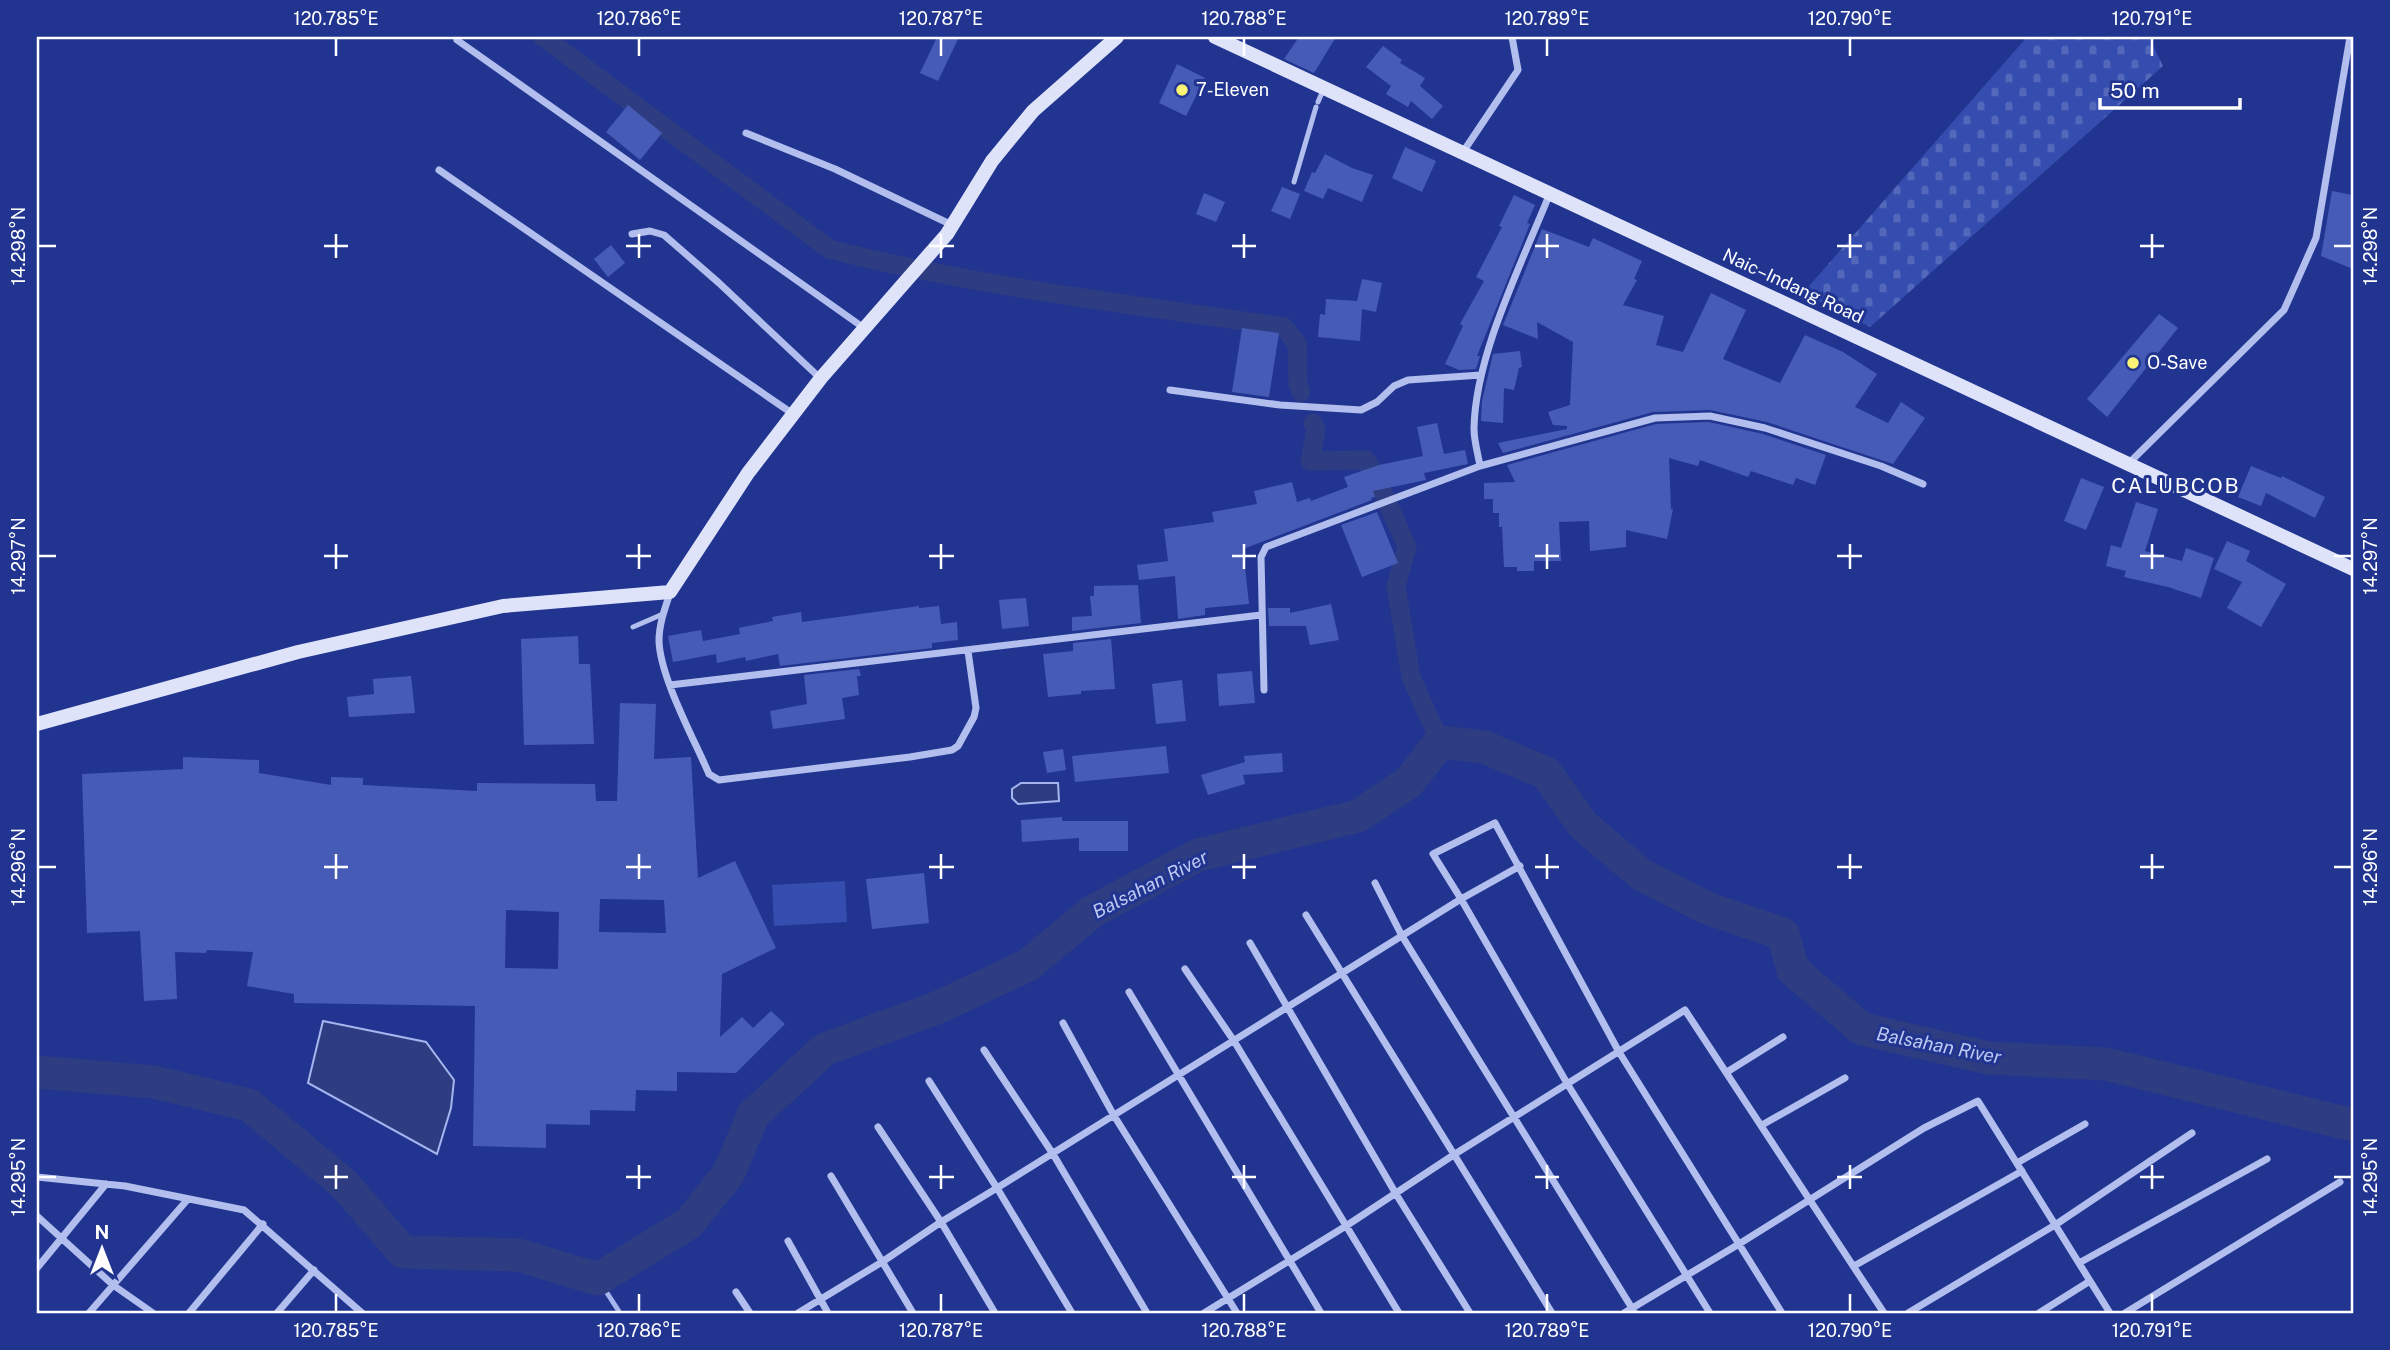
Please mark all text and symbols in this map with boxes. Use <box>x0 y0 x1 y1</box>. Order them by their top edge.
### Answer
text: 120.785°E <box>293 8 379 29</box>
text: 120.786°E <box>597 8 681 29</box>
text: 120.787°E <box>899 8 983 29</box>
text: 120.788°E <box>1201 8 1287 29</box>
text: 120.789°E <box>1505 8 1589 29</box>
text: 120.790°E <box>1808 8 1892 29</box>
text: 120.791°E <box>2112 8 2192 29</box>
scale bar <box>2100 66 2240 110</box>
text: 50 m <box>2110 78 2160 103</box>
place label: 7-Eleven <box>1196 79 1269 100</box>
marker: 7-Eleven <box>1174 82 1190 98</box>
text: 14.298°N <box>8 207 29 285</box>
text: 14.298°N <box>2360 207 2381 285</box>
street label: Naic–Indang Road <box>1720 244 1867 327</box>
place label: O-Save <box>2147 352 2207 373</box>
marker: O-Save <box>2125 355 2141 371</box>
district label: CALUBCOB <box>2111 473 2241 498</box>
text: 14.297°N <box>8 517 29 595</box>
text: 14.297°N <box>2360 517 2381 595</box>
text: 14.296°N <box>8 828 29 906</box>
text: 14.296°N <box>2360 828 2381 906</box>
water label: Balsahan River <box>1089 845 1212 923</box>
water label: Balsahan River <box>1875 1022 2004 1068</box>
text: 14.295°N <box>8 1138 29 1216</box>
text: 14.295°N <box>2360 1138 2381 1216</box>
north arrow <box>66 1214 136 1284</box>
text: N <box>95 1221 109 1243</box>
text: 120.785°E <box>293 1320 379 1341</box>
text: 120.786°E <box>597 1320 681 1341</box>
text: 120.787°E <box>899 1320 983 1341</box>
text: 120.788°E <box>1201 1320 1287 1341</box>
text: 120.789°E <box>1505 1320 1589 1341</box>
text: 120.790°E <box>1808 1320 1892 1341</box>
text: 120.791°E <box>2112 1320 2192 1341</box>

